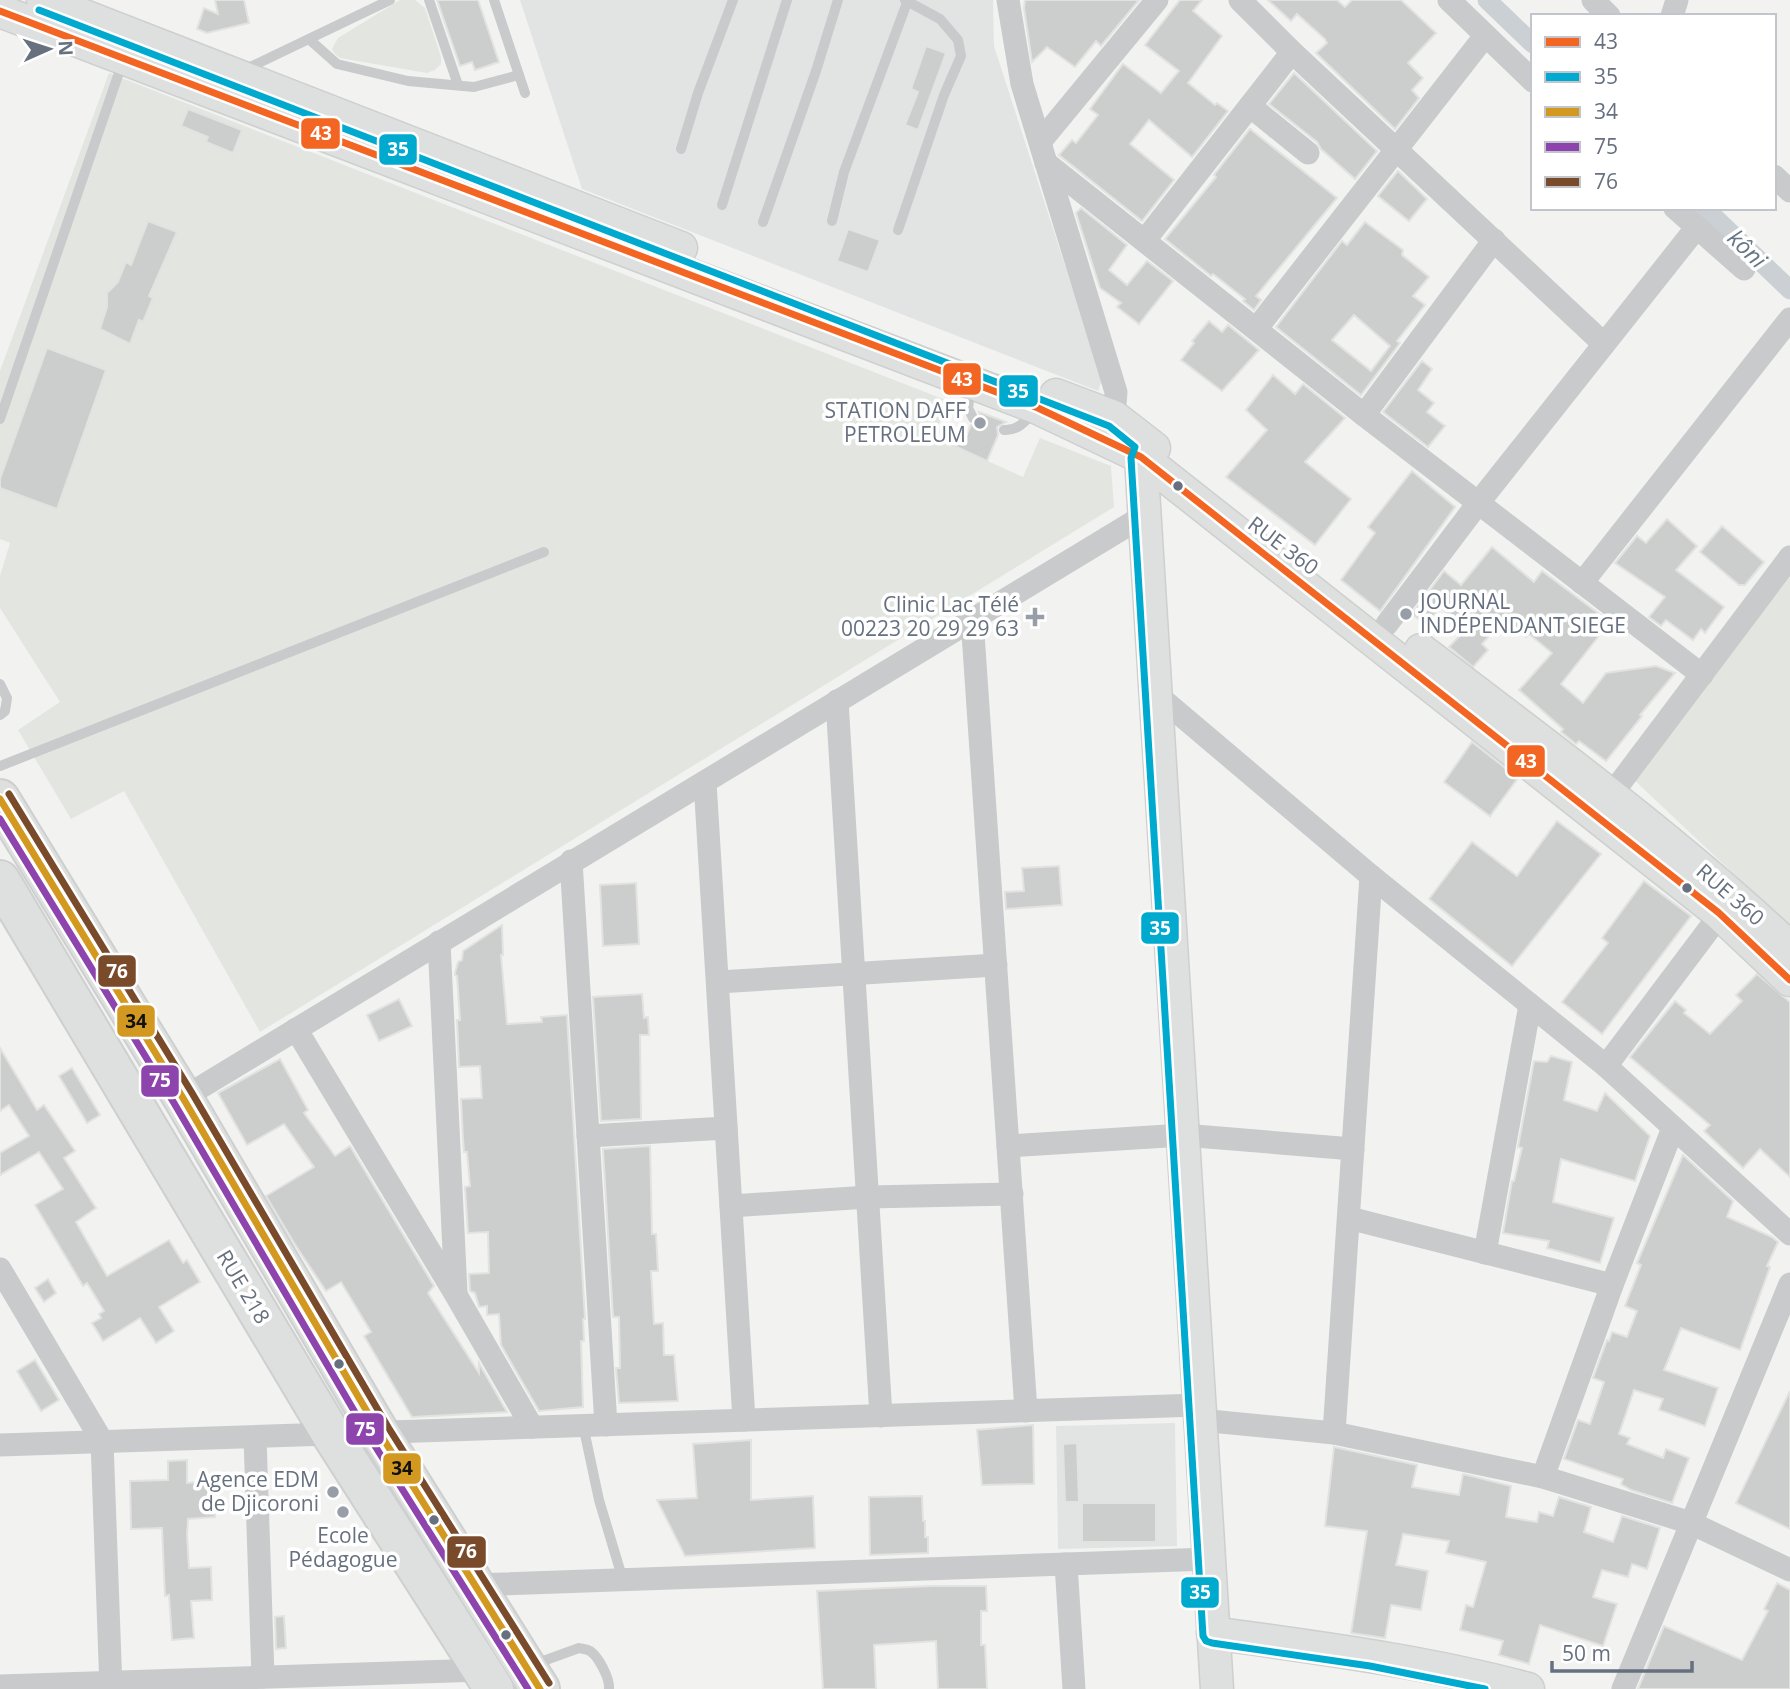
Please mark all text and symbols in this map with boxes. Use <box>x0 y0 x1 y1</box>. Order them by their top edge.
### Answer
north arrow <box>14 14 84 84</box>
legend <box>1531 14 1776 210</box>
text: 43 <box>1594 27 1618 55</box>
text: N <box>53 40 79 57</box>
text: 35 <box>1594 62 1618 90</box>
text: 34 <box>1594 97 1618 125</box>
line badge: 43 <box>300 117 341 150</box>
text: 43 <box>310 120 332 146</box>
text: 75 <box>1594 132 1618 160</box>
line badge: 35 <box>378 133 418 166</box>
text: 35 <box>387 136 409 162</box>
text: 76 <box>1594 167 1618 195</box>
water label: kôni <box>1721 222 1775 276</box>
line badge: 43 <box>942 362 982 396</box>
text: 43 <box>951 366 973 392</box>
line badge: 35 <box>998 374 1039 408</box>
text: 35 <box>1007 378 1029 404</box>
place label: STATION DAFF PETROLEUM <box>824 396 966 448</box>
marker: STATION DAFF PETROLEUM <box>972 415 988 431</box>
unlabelled marker <box>1171 479 1185 493</box>
street label: RUE 360 <box>1243 510 1325 581</box>
place label: JOURNAL INDÉPENDANT SIEGE <box>1418 587 1626 639</box>
place label: Clinic Lac Télé 00223 20 29 29 63 <box>841 590 1019 642</box>
marker: JOURNAL INDÉPENDANT SIEGE <box>1398 606 1414 622</box>
marker: Clinic Lac Télé 00223 20 29 29 63 <box>1025 607 1045 627</box>
line badge: 43 <box>1506 744 1546 778</box>
text: 43 <box>1515 748 1537 774</box>
street label: RUE 360 <box>1691 857 1771 932</box>
unlabelled marker <box>1680 881 1694 895</box>
line badge: 35 <box>1140 911 1180 945</box>
text: 35 <box>1149 915 1171 941</box>
line badge: 76 <box>97 954 137 988</box>
text: 76 <box>106 958 128 984</box>
line badge: 34 <box>116 1004 156 1038</box>
text: 34 <box>125 1008 147 1034</box>
line badge: 75 <box>140 1064 180 1098</box>
text: 75 <box>149 1067 171 1093</box>
street label: RUE 218 <box>211 1244 277 1329</box>
unlabelled marker <box>332 1357 346 1371</box>
line badge: 75 <box>345 1412 385 1446</box>
text: 75 <box>354 1416 376 1442</box>
line badge: 34 <box>382 1452 422 1485</box>
text: 34 <box>391 1455 413 1481</box>
place label: Agence EDM de Djicoroni <box>197 1465 319 1517</box>
marker: Agence EDM de Djicoroni <box>325 1484 341 1500</box>
marker: Ecole Pédagogue <box>335 1504 351 1520</box>
unlabelled marker <box>427 1513 441 1527</box>
place label: Ecole Pédagogue <box>288 1521 398 1573</box>
line badge: 76 <box>446 1535 487 1569</box>
text: 76 <box>455 1538 477 1564</box>
line badge: 35 <box>1180 1576 1220 1609</box>
text: 35 <box>1189 1579 1211 1605</box>
unlabelled marker <box>499 1628 513 1642</box>
scale bar <box>1552 1630 1692 1674</box>
text: 50 m <box>1562 1639 1611 1667</box>

